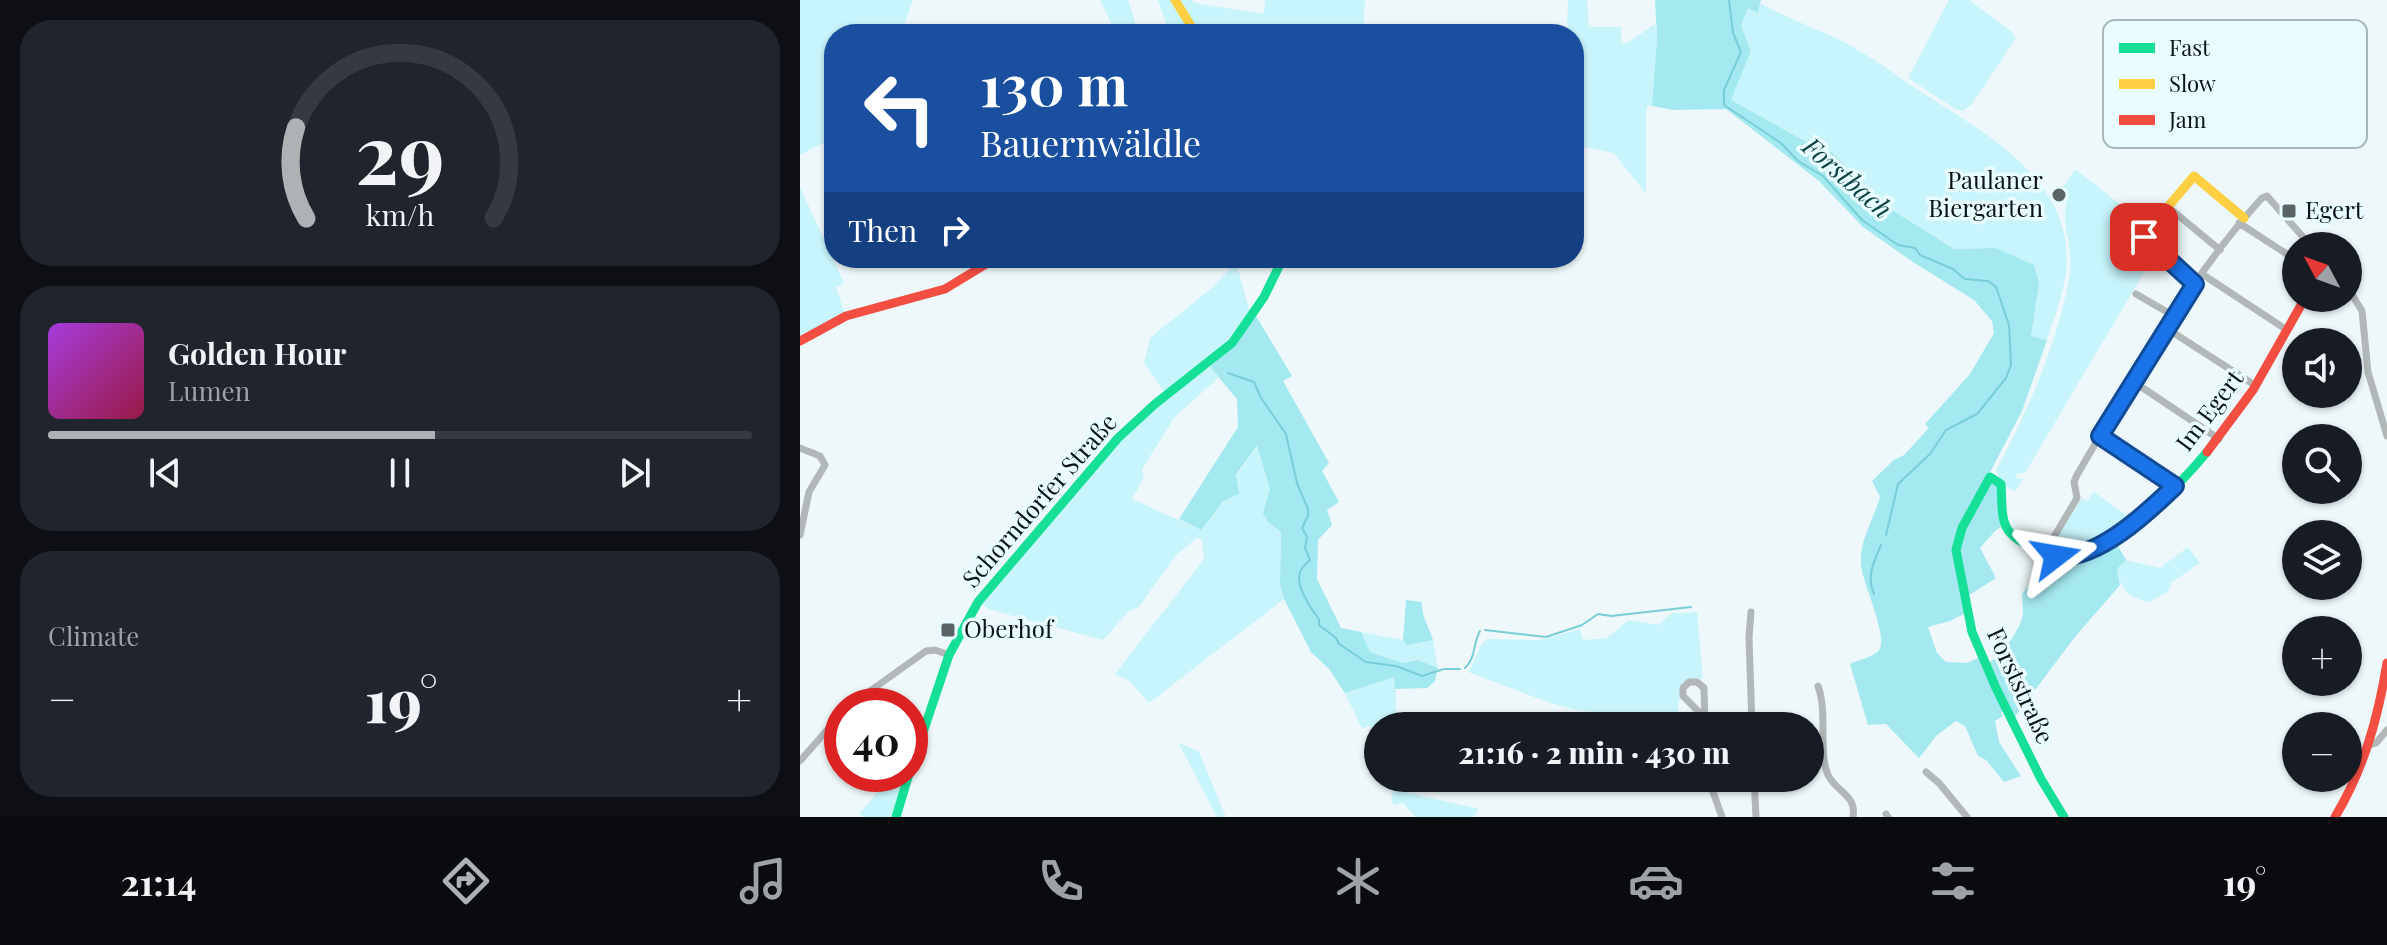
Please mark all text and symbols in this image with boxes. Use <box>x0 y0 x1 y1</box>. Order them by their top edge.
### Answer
legend <box>2103 20 2367 148</box>
text: Fast <box>2169 32 2211 62</box>
text: 130 m <box>980 46 1128 121</box>
icon: left <box>848 56 952 160</box>
text: Slow <box>2169 68 2216 98</box>
text: 29 <box>355 94 445 205</box>
text: Jam <box>2168 104 2207 134</box>
text: Bauernwäldle <box>980 118 1201 166</box>
water label: Forstbach <box>1795 128 1900 225</box>
place label: Paulaner Biergarten <box>1928 163 2043 223</box>
marker: Paulaner Biergarten <box>2050 186 2068 204</box>
place label: Egert <box>2305 193 2364 225</box>
text: km/h <box>366 195 434 233</box>
marker: Egert <box>2280 202 2298 220</box>
pin <box>2110 203 2178 271</box>
icon: right <box>933 208 977 252</box>
text: Then <box>848 210 917 250</box>
icon: arrive <box>2122 215 2166 259</box>
north arrow <box>2282 232 2362 312</box>
map controls <box>2282 232 2362 792</box>
button: sound <box>2282 328 2362 408</box>
text: Golden Hour <box>168 333 347 373</box>
street label: Im Egert <box>2167 362 2250 457</box>
text: Lumen <box>168 373 250 408</box>
street label: Schorndorfer Straße <box>954 406 1123 593</box>
button: search <box>2282 424 2362 504</box>
icon: previous <box>143 451 187 495</box>
icon: pause <box>378 451 422 495</box>
icon: next <box>613 451 657 495</box>
position arrow <box>2014 514 2098 598</box>
button: layers <box>2282 520 2362 600</box>
place label: Oberhof <box>964 612 1055 644</box>
button: + <box>2282 616 2362 696</box>
text: Climate <box>48 618 139 653</box>
marker: Oberhof <box>939 621 957 639</box>
street label: Forststraße <box>1981 622 2063 748</box>
text: 19° <box>365 658 438 738</box>
text: − <box>48 668 76 727</box>
text: + <box>726 668 752 727</box>
speed limit sign: 40 <box>824 688 928 792</box>
button: − <box>2282 712 2362 792</box>
text: 21:16 · 2 min · 430 m <box>1458 732 1730 772</box>
icon: directions <box>438 853 494 909</box>
icon: music <box>735 853 791 909</box>
icon: phone <box>1033 853 1089 909</box>
icon: climate <box>1330 853 1386 909</box>
icon: car <box>1628 853 1684 909</box>
icon: filters <box>1925 853 1981 909</box>
text: 21:14 <box>121 857 197 905</box>
text: 19° <box>2223 857 2266 905</box>

